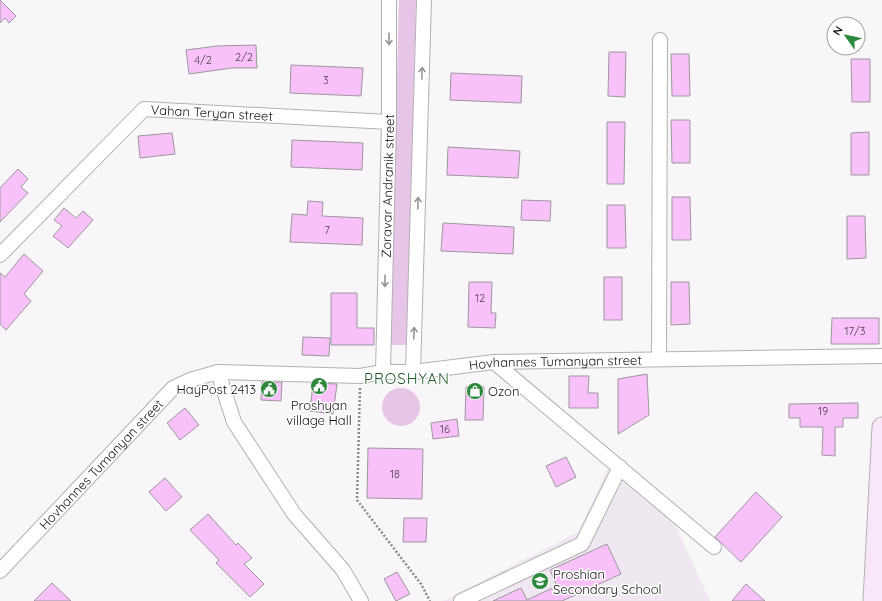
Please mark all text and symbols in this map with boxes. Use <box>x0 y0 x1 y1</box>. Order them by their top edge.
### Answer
north arrow <box>826 16 866 56</box>
text: N <box>830 23 846 38</box>
one-way arrow <box>385 32 393 45</box>
house number: 2/2 <box>235 50 253 64</box>
house number: 4/2 <box>194 53 212 67</box>
one-way arrow <box>418 67 426 80</box>
house number: 3 <box>323 73 329 87</box>
street label: Vahan Teryan street <box>150 101 273 124</box>
street label: Zoravar Andranik street <box>378 114 397 258</box>
one-way arrow <box>414 197 422 210</box>
house number: 7 <box>324 223 330 237</box>
one-way arrow <box>381 274 389 287</box>
house number: 12 <box>475 291 485 305</box>
house number: 17/3 <box>844 324 866 338</box>
one-way arrow <box>411 327 418 340</box>
street label: Hovhannes Tumanyan street <box>468 352 642 373</box>
district label: PROSHYAN <box>364 369 450 388</box>
public building icon: Proshyan village Hall <box>309 376 329 396</box>
public building icon: HayPost 2413 <box>259 379 279 399</box>
place label: HayPost 2413 <box>176 381 256 397</box>
shop icon: Ozon <box>465 381 485 401</box>
place label: Ozon <box>488 383 519 399</box>
street label: Hovhannes Tumanyan street <box>36 396 166 533</box>
place label: Proshyan village Hall <box>286 397 352 428</box>
house number: 19 <box>818 404 828 418</box>
house number: 16 <box>440 422 450 436</box>
house number: 18 <box>390 467 400 481</box>
place label: Proshian Secondary School <box>553 566 662 597</box>
school or university icon: Proshian Secondary School <box>530 571 550 591</box>

